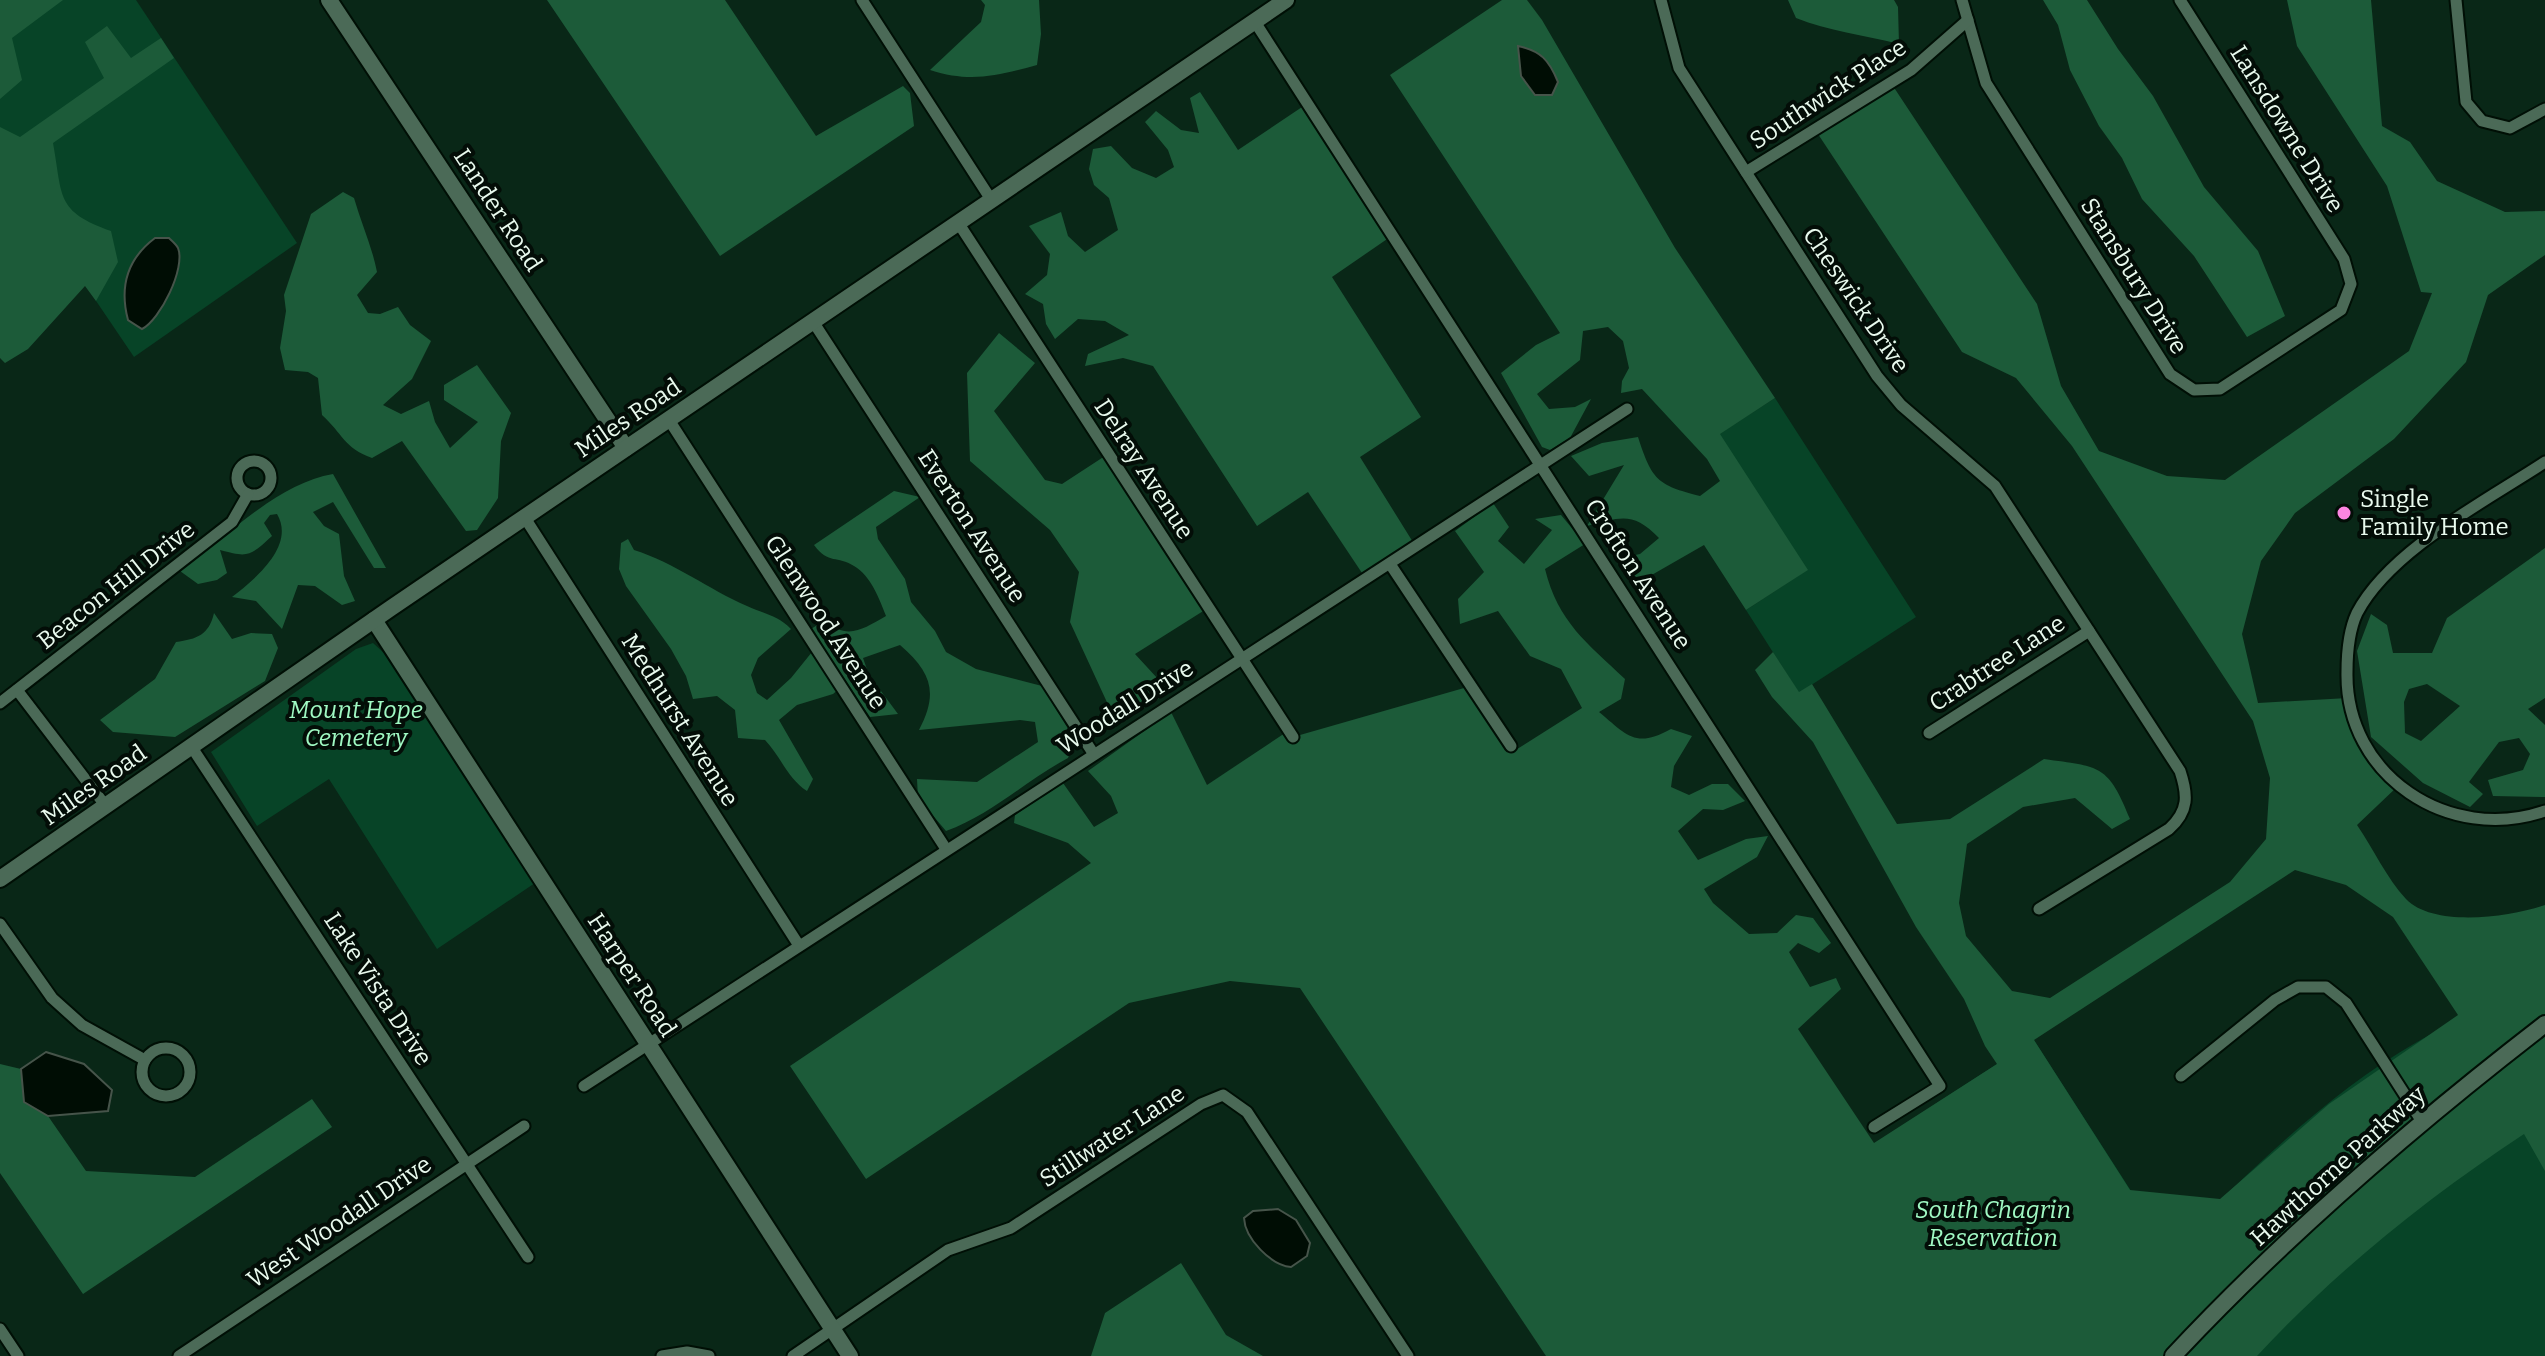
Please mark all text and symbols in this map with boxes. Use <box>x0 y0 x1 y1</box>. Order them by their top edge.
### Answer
street label: Southwick Place <box>1745 33 1911 155</box>
street label: Lansdowne Drive <box>2224 40 2350 218</box>
street label: Lander Road <box>448 143 548 277</box>
street label: Stansbury Drive <box>2075 193 2193 359</box>
street label: Cheswick Drive <box>1797 222 1915 378</box>
street label: Miles Road <box>570 372 686 464</box>
street label: Delray Avenue <box>1088 394 1200 544</box>
street label: Everton Avenue <box>912 444 1032 608</box>
place label: Single Family Home <box>2360 485 2509 541</box>
street label: Crofton Avenue <box>1579 494 1697 654</box>
marker: Single Family Home <box>2335 504 2353 522</box>
street label: Beacon Hill Drive <box>32 515 200 655</box>
street label: Glenwood Avenue <box>759 530 893 714</box>
street label: Crabtree Lane <box>1924 609 2070 717</box>
street label: Medhurst Avenue <box>616 629 744 811</box>
street label: Woodall Drive <box>1052 654 1198 760</box>
park label: Mount Hope Cemetery <box>289 696 423 752</box>
street label: Miles Road <box>36 739 152 831</box>
street label: Lake Vista Drive <box>318 907 438 1071</box>
street label: Harper Road <box>582 908 682 1042</box>
street label: Stillwater Lane <box>1035 1079 1189 1193</box>
street label: Hawthorne Parkway <box>2245 1080 2431 1252</box>
street label: West Woodall Drive <box>242 1150 436 1294</box>
park label: South Chagrin Reservation <box>1915 1196 2071 1252</box>

